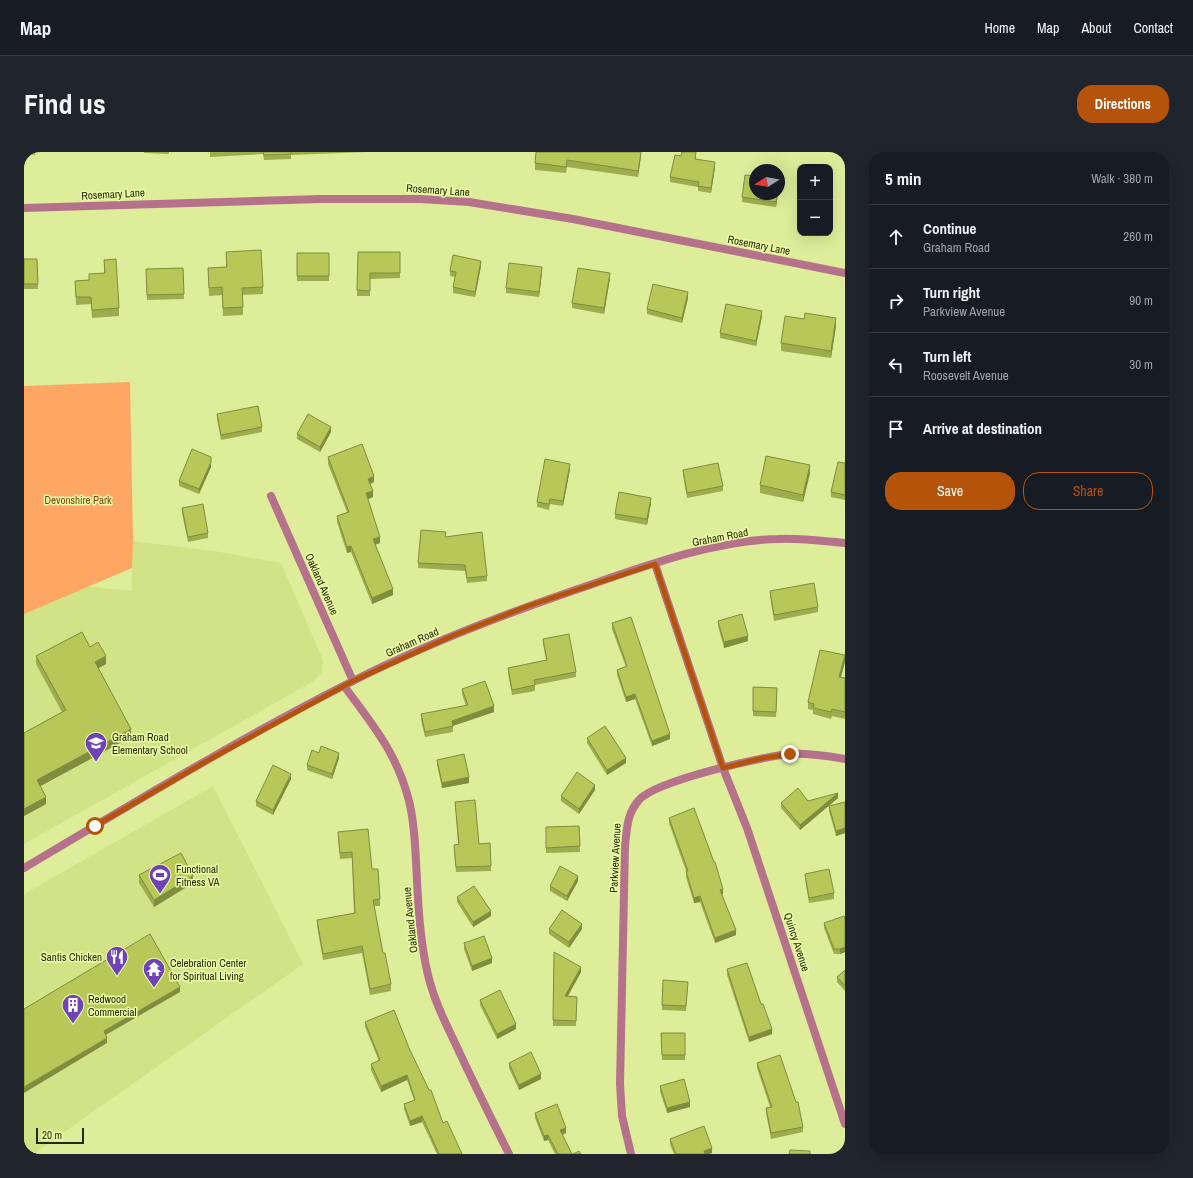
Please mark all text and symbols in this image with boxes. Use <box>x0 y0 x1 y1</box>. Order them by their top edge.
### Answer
text: Map <box>20 15 51 41</box>
text: Home <box>984 19 1015 37</box>
text: Map <box>1037 19 1059 37</box>
text: About <box>1081 19 1111 37</box>
text: Contact <box>1133 19 1173 37</box>
text: Find us <box>24 85 106 123</box>
button: Directions <box>1077 85 1169 123</box>
north arrow <box>749 164 785 200</box>
map controls <box>797 164 833 236</box>
button: + <box>797 164 833 200</box>
text: 5 min <box>885 167 921 190</box>
text: Walk · 380 m <box>1091 170 1153 187</box>
street label: Rosemary Lane <box>406 181 470 199</box>
street label: Rosemary Lane <box>81 185 145 203</box>
button: − <box>797 200 833 236</box>
text: Continue <box>923 218 976 239</box>
icon: ahead <box>885 226 907 248</box>
text: 260 m <box>1123 228 1153 245</box>
street label: Rosemary Lane <box>726 232 792 258</box>
text: Graham Road <box>923 239 990 256</box>
text: Turn right <box>923 282 980 303</box>
icon: right <box>885 290 907 312</box>
text: 90 m <box>1129 292 1153 309</box>
text: Parkview Avenue <box>923 303 1005 320</box>
text: Turn left <box>923 346 971 367</box>
icon: left <box>885 354 907 376</box>
text: 30 m <box>1129 356 1153 373</box>
text: Roosevelt Avenue <box>923 367 1009 384</box>
icon: arrive <box>885 418 907 440</box>
text: Arrive at destination <box>923 418 1042 439</box>
button: Save <box>885 472 1015 510</box>
button: Share <box>1023 472 1153 510</box>
park label: Devonshire Park <box>44 493 112 507</box>
street label: Graham Road <box>691 525 749 549</box>
street label: Oakland Avenue <box>302 551 342 617</box>
street label: Graham Road <box>383 624 441 660</box>
school or university icon: Graham Road Elementary School <box>83 730 109 763</box>
place label: Graham Road Elementary School <box>112 730 188 757</box>
route end <box>781 745 799 763</box>
route start <box>86 817 104 835</box>
street label: Parkview Avenue <box>606 823 624 893</box>
sports icon: Functional Fitness VA <box>147 862 173 895</box>
place label: Functional Fitness VA <box>176 862 220 889</box>
street label: Oakland Avenue <box>400 886 420 954</box>
street label: Quincy Avenue <box>781 911 813 973</box>
restaurant icon: Santis Chicken <box>104 944 130 977</box>
place label: Santis Chicken <box>41 950 102 964</box>
temple icon: Celebration Center for Spiritual Living <box>141 956 167 989</box>
place label: Celebration Center for Spiritual Living <box>170 956 246 983</box>
building icon: Redwood Commercial <box>60 992 86 1025</box>
place label: Redwood Commercial <box>88 992 137 1019</box>
scale bar <box>36 1126 84 1145</box>
text: 20 m <box>42 1128 62 1142</box>

